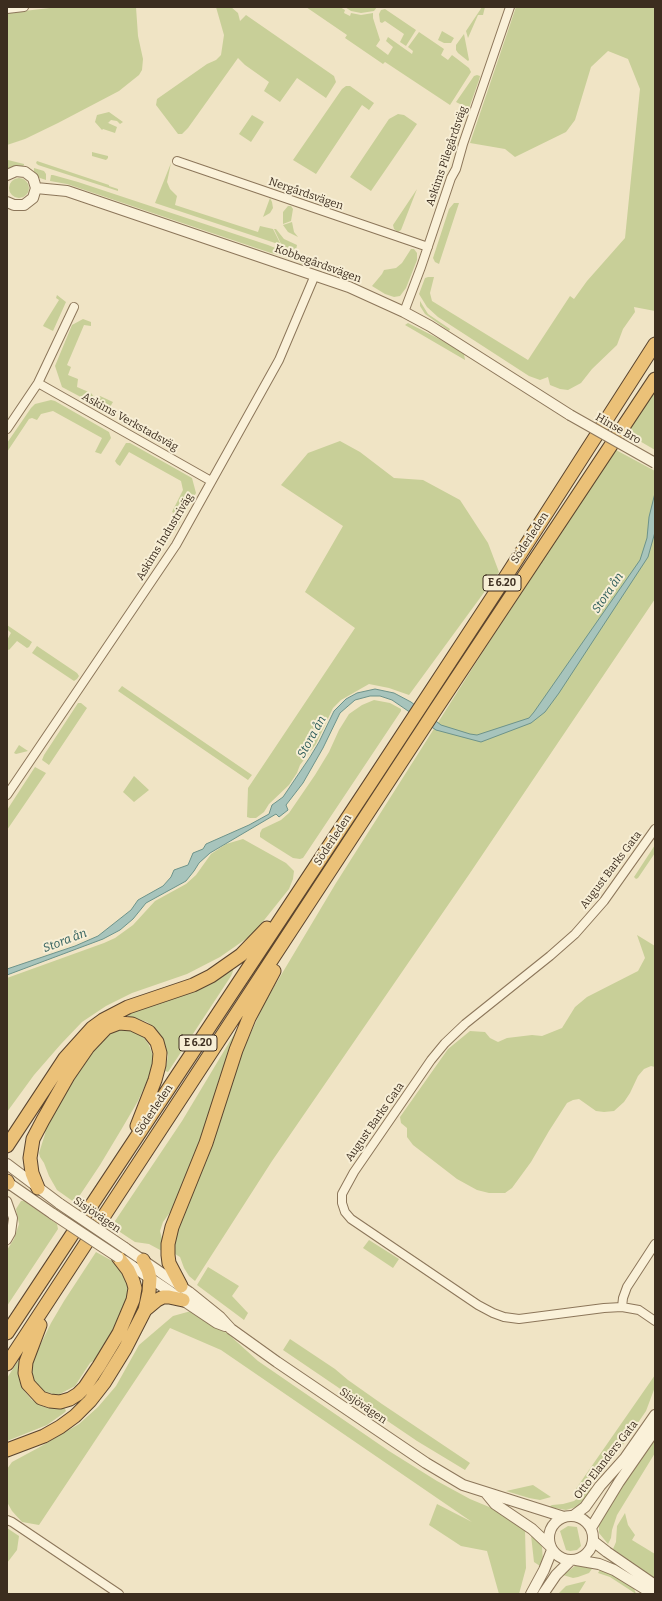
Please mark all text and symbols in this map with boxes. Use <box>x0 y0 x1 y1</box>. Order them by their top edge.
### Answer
street label: Askims Pilegårdsväg <box>424 104 470 208</box>
street label: Nergårdsvägen <box>267 175 345 213</box>
street label: Kobbegårdsvägen <box>273 242 363 286</box>
street label: Askims Verkstadsväg <box>80 390 180 454</box>
street label: Hinse Bro <box>593 411 643 447</box>
street label: Askims Industriväg <box>134 491 196 583</box>
street label: Söderleden <box>508 510 552 566</box>
water label: Stora ån <box>589 570 627 616</box>
road number: E 6.20 <box>483 575 521 591</box>
water label: Stora ån <box>295 713 329 761</box>
street label: Söderleden <box>311 812 355 868</box>
street label: August Barks Gata <box>578 829 644 911</box>
water label: Stora ån <box>41 926 89 956</box>
road number: E 6.20 <box>179 1035 217 1051</box>
street label: August Barks Gata <box>343 1080 407 1164</box>
street label: Söderleden <box>132 1082 176 1138</box>
street label: Sisjövägen <box>71 1194 123 1236</box>
street label: Sisjövägen <box>337 1385 389 1427</box>
street label: Otto Elanders Gata <box>571 1418 641 1502</box>

